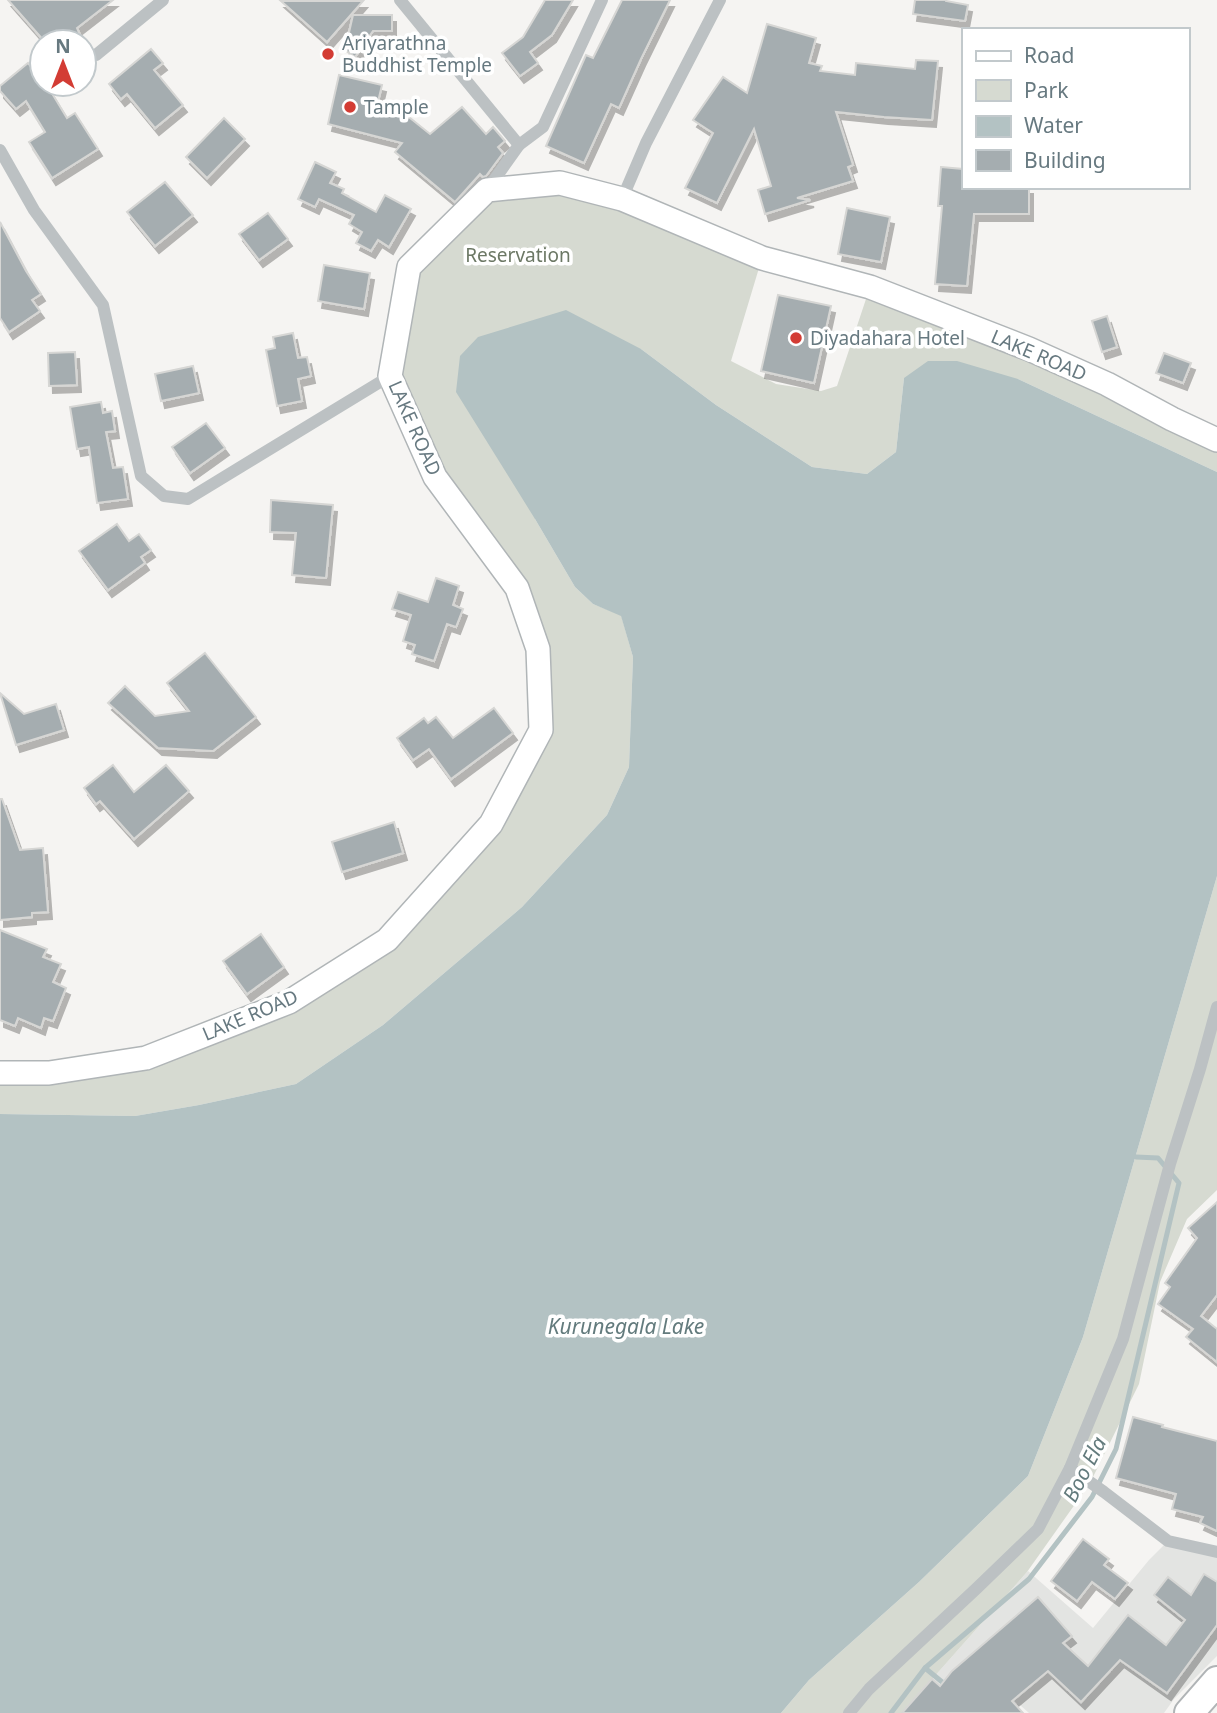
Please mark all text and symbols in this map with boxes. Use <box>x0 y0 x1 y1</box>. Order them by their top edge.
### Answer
north arrow <box>28 28 98 98</box>
legend <box>962 28 1189 189</box>
place label: Ariyarathna Buddhist Temple <box>342 30 492 78</box>
text: N <box>55 33 71 59</box>
text: Road <box>1024 41 1074 69</box>
marker: Ariyarathna Buddhist Temple <box>320 46 336 62</box>
text: Park <box>1024 76 1069 104</box>
place label: Tample <box>364 94 429 120</box>
marker: Tample <box>342 99 358 115</box>
text: Water <box>1024 111 1083 139</box>
text: Building <box>1024 146 1106 174</box>
park label: Reservation <box>465 242 571 268</box>
street label: LAKE ROAD <box>987 323 1091 387</box>
place label: Diyadahara Hotel <box>810 325 965 351</box>
marker: Diyadahara Hotel <box>788 330 804 346</box>
street label: LAKE ROAD <box>382 376 448 480</box>
street label: LAKE ROAD <box>198 983 302 1047</box>
water label: Kurunegala Lake <box>548 1312 704 1340</box>
water label: Boo Ela <box>1056 1431 1112 1506</box>

